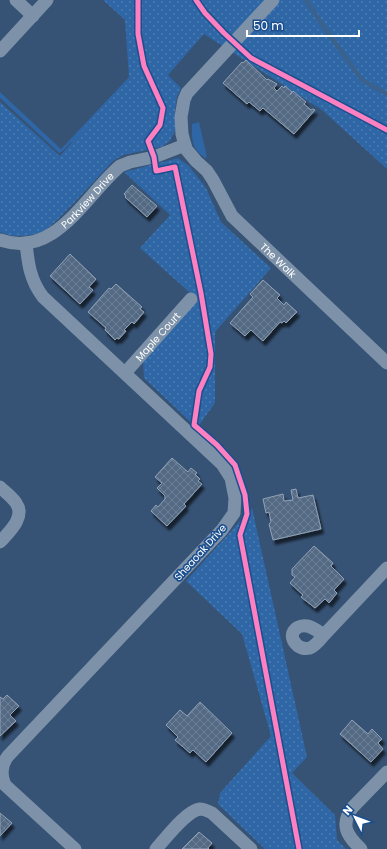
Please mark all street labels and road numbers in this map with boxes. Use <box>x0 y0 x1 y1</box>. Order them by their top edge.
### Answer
street label: Parkview Drive <box>58 169 117 232</box>
street label: The Walk <box>257 239 300 282</box>
street label: Maple Court <box>132 309 184 365</box>
street label: Sheaoak Drive <box>171 521 230 584</box>

